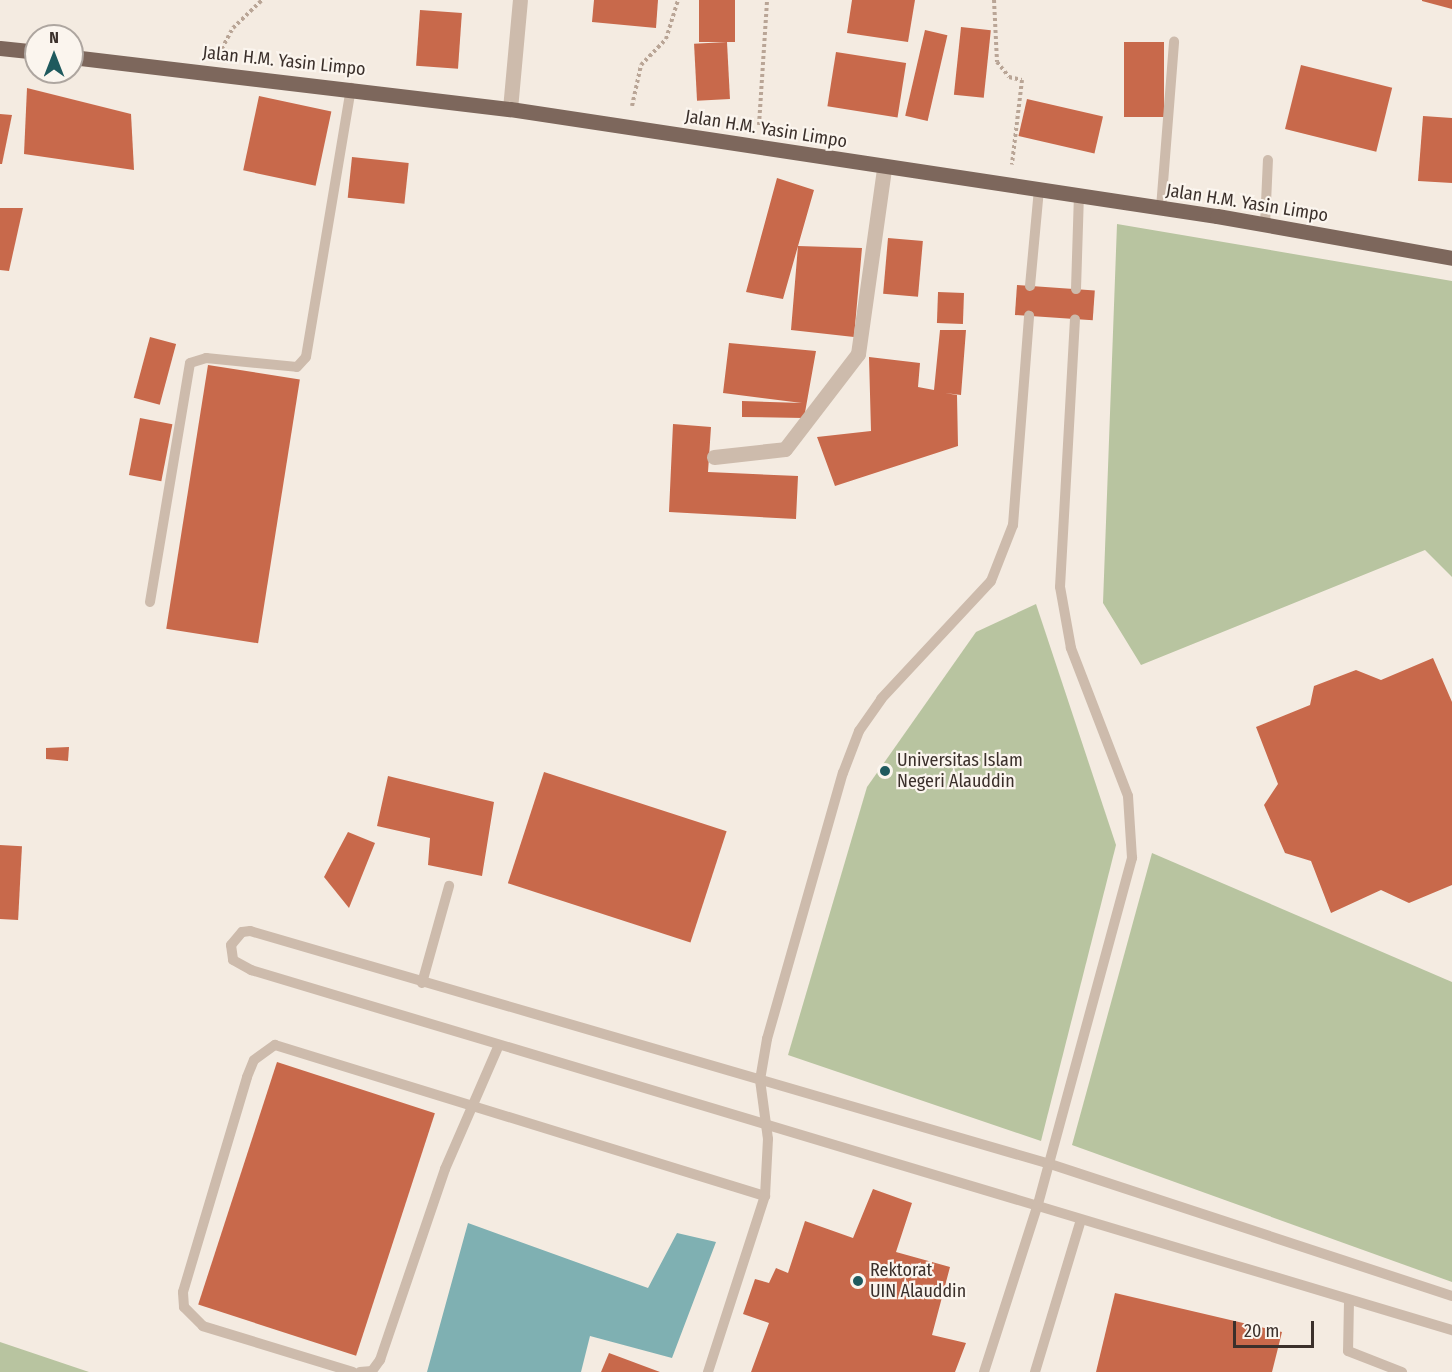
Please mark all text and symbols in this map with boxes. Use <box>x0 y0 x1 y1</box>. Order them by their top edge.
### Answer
north arrow <box>24 24 84 84</box>
text: N <box>49 28 59 47</box>
street label: Jalan H.M. Yasin Limpo <box>201 42 367 80</box>
street label: Jalan H.M. Yasin Limpo <box>683 106 849 152</box>
street label: Jalan H.M. Yasin Limpo <box>1164 180 1330 226</box>
place label: Universitas Islam Negeri Alauddin <box>897 750 1023 792</box>
marker: Universitas Islam Negeri Alauddin <box>878 764 892 778</box>
place label: Rektorat UIN Alauddin <box>870 1260 966 1302</box>
marker: Rektorat UIN Alauddin <box>851 1274 865 1288</box>
scale bar <box>1236 1309 1317 1347</box>
text: 20 m <box>1244 1320 1279 1342</box>

